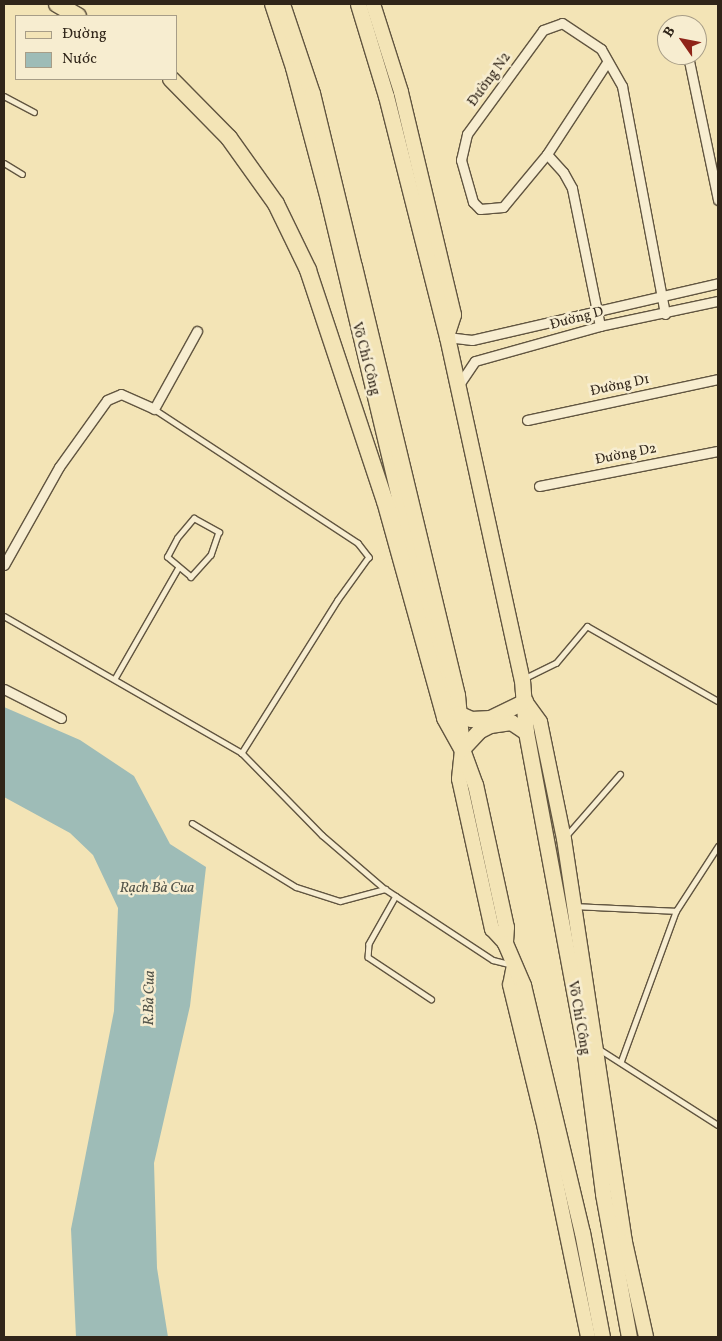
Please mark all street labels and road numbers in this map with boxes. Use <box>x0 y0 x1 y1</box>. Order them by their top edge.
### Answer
street label: Đường N2 <box>465 50 515 110</box>
street label: Đường D <box>548 304 606 334</box>
street label: Võ Chí Công <box>347 321 383 397</box>
street label: Đường D1 <box>589 372 651 400</box>
street label: Đường D2 <box>594 441 658 469</box>
street label: Võ Chí Công <box>563 980 593 1056</box>

